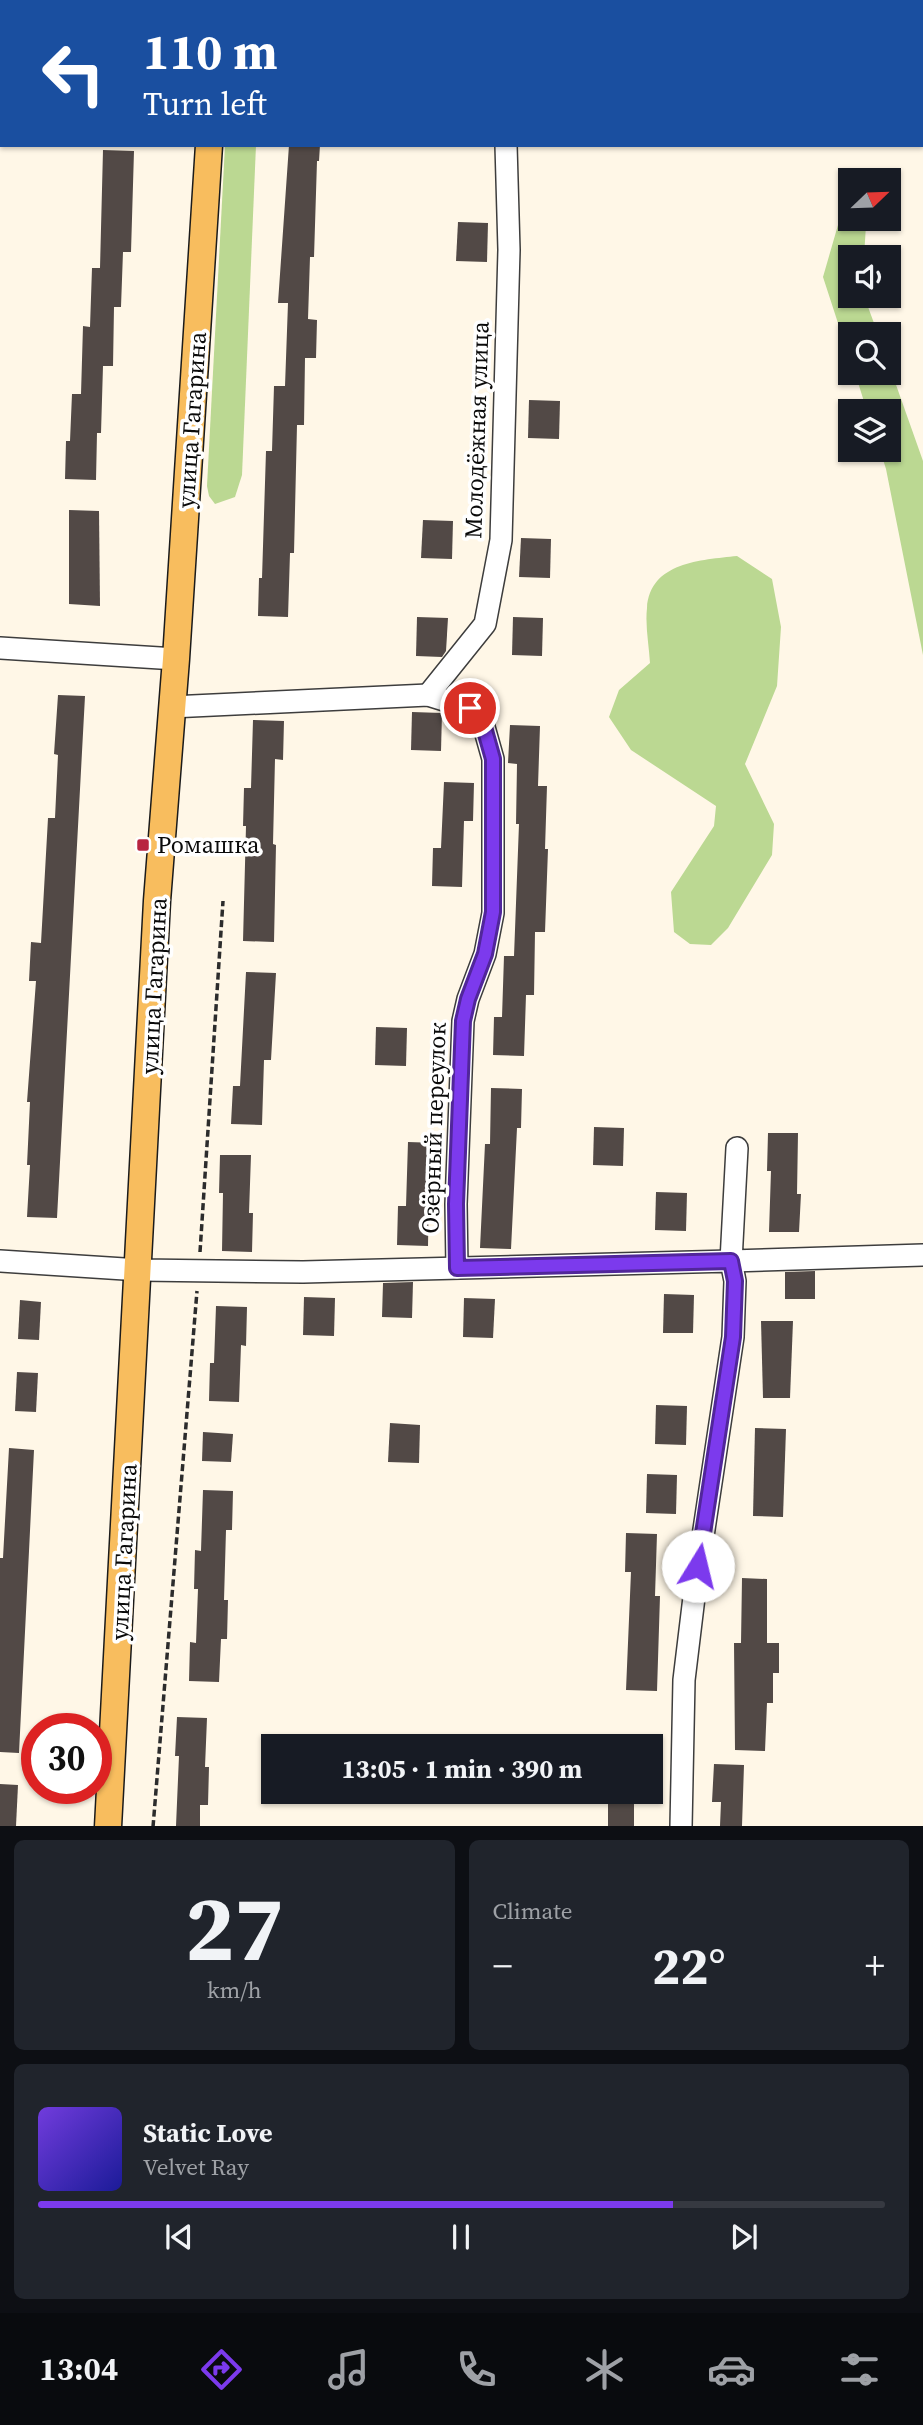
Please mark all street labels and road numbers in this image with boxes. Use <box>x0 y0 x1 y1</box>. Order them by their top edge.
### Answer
street label: Молодёжная улица <box>456 320 497 539</box>
street label: улица Гагарина <box>169 330 214 509</box>
street label: улица Гагарина <box>132 896 175 1075</box>
street label: Озёрный переулок <box>413 1022 454 1234</box>
street label: улица Гагарина <box>102 1462 145 1641</box>

